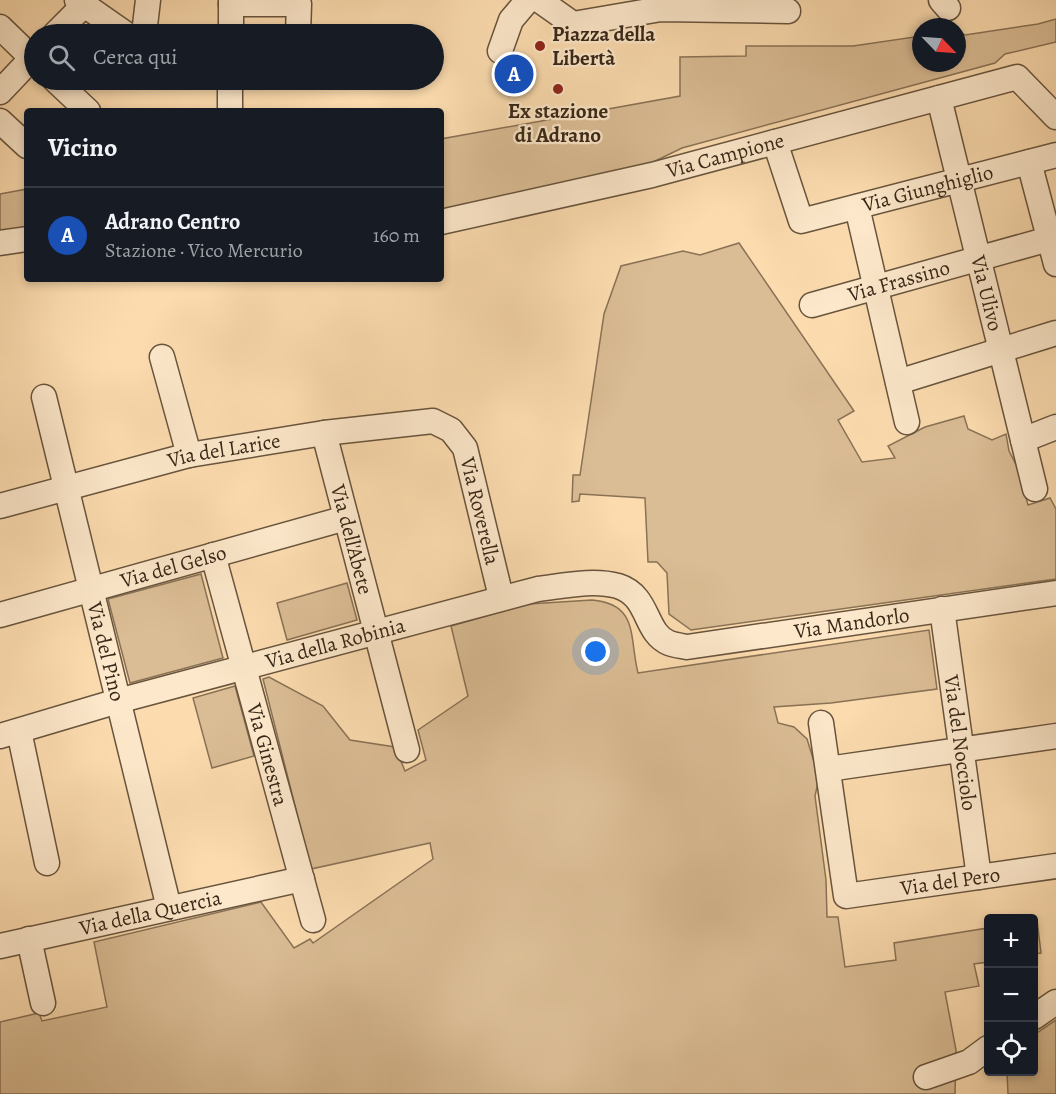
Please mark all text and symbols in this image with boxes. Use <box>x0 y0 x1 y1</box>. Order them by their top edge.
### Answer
north arrow <box>912 18 966 72</box>
place label: Piazza della Libertà <box>552 20 656 72</box>
search box <box>24 24 444 90</box>
marker: Piazza della Libertà <box>533 39 547 53</box>
icon: search <box>45 41 78 74</box>
text: Cerca qui <box>93 42 178 72</box>
pin: A <box>494 52 534 97</box>
marker: Ex stazione di Adrano <box>551 82 565 96</box>
place label: Ex stazione di Adrano <box>508 97 608 149</box>
street label: Via Campione <box>662 126 787 185</box>
text: Vicino <box>48 130 117 165</box>
street label: Via Giunghiglio <box>858 158 996 219</box>
text: Adrano Centro <box>105 207 240 237</box>
text: A <box>61 222 74 249</box>
text: 160 m <box>373 222 420 249</box>
text: Stazione · Vico Mercurio <box>105 237 303 264</box>
street label: Via Ulivo <box>964 252 1010 334</box>
street label: Via Frassino <box>844 253 953 309</box>
street label: Via del Larice <box>163 426 282 474</box>
street label: Via Roverella <box>453 453 507 568</box>
street label: Via dell'Abete <box>324 480 380 598</box>
street label: Via del Gelso <box>116 538 230 595</box>
street label: Via del Pino <box>80 598 132 704</box>
street label: Via Mandorlo <box>791 601 911 645</box>
street label: Via della Robinia <box>261 611 408 675</box>
your location <box>581 637 610 666</box>
street label: Via del Nocciolo <box>937 672 984 812</box>
street label: Via Ginestra <box>240 699 295 809</box>
street label: Via del Pero <box>898 860 1002 902</box>
street label: Via della Quercia <box>76 883 224 942</box>
map controls <box>984 914 1038 1076</box>
button: + <box>984 914 1038 968</box>
button: − <box>984 968 1038 1022</box>
button: locate <box>984 1022 1038 1076</box>

